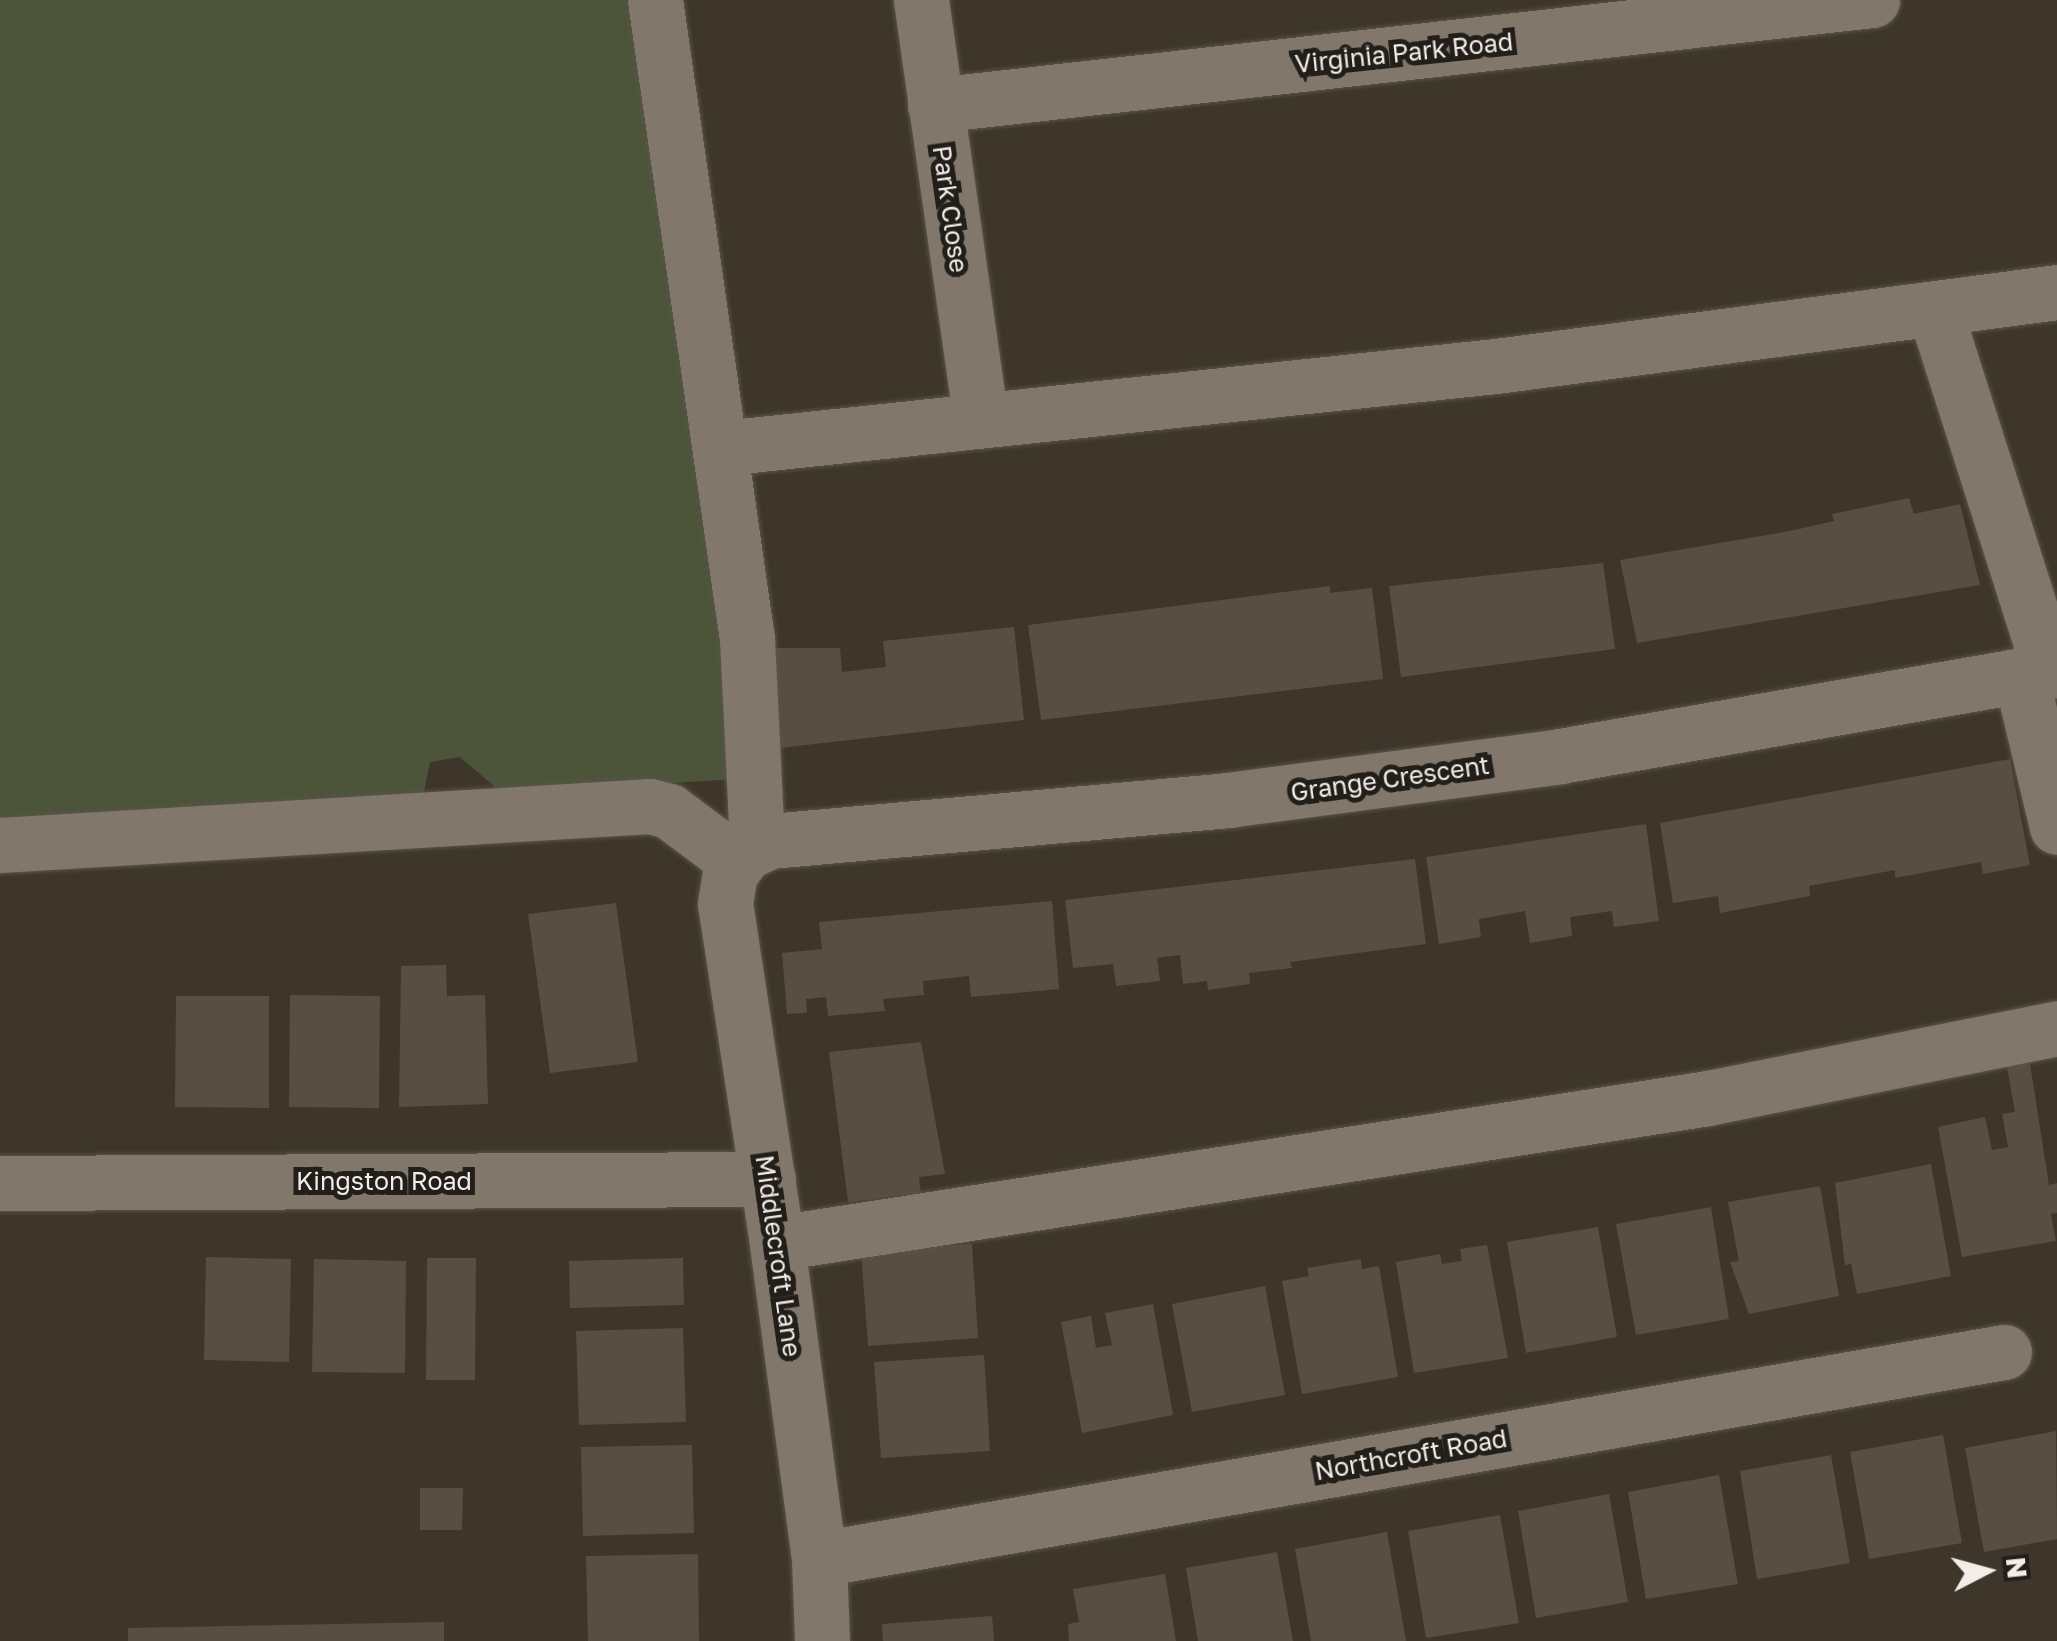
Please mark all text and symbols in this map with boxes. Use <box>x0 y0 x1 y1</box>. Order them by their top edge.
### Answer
street label: Virginia Park Road <box>1293 27 1515 79</box>
street label: Park Close <box>926 144 974 274</box>
street label: Grange Crescent <box>1289 750 1491 808</box>
street label: Middlecroft Lane <box>749 1153 807 1359</box>
street label: Kingston Road <box>296 1166 472 1196</box>
street label: Northcroft Road <box>1313 1423 1509 1487</box>
north arrow <box>1937 1521 2037 1621</box>
text: N <box>2000 1556 2035 1580</box>

